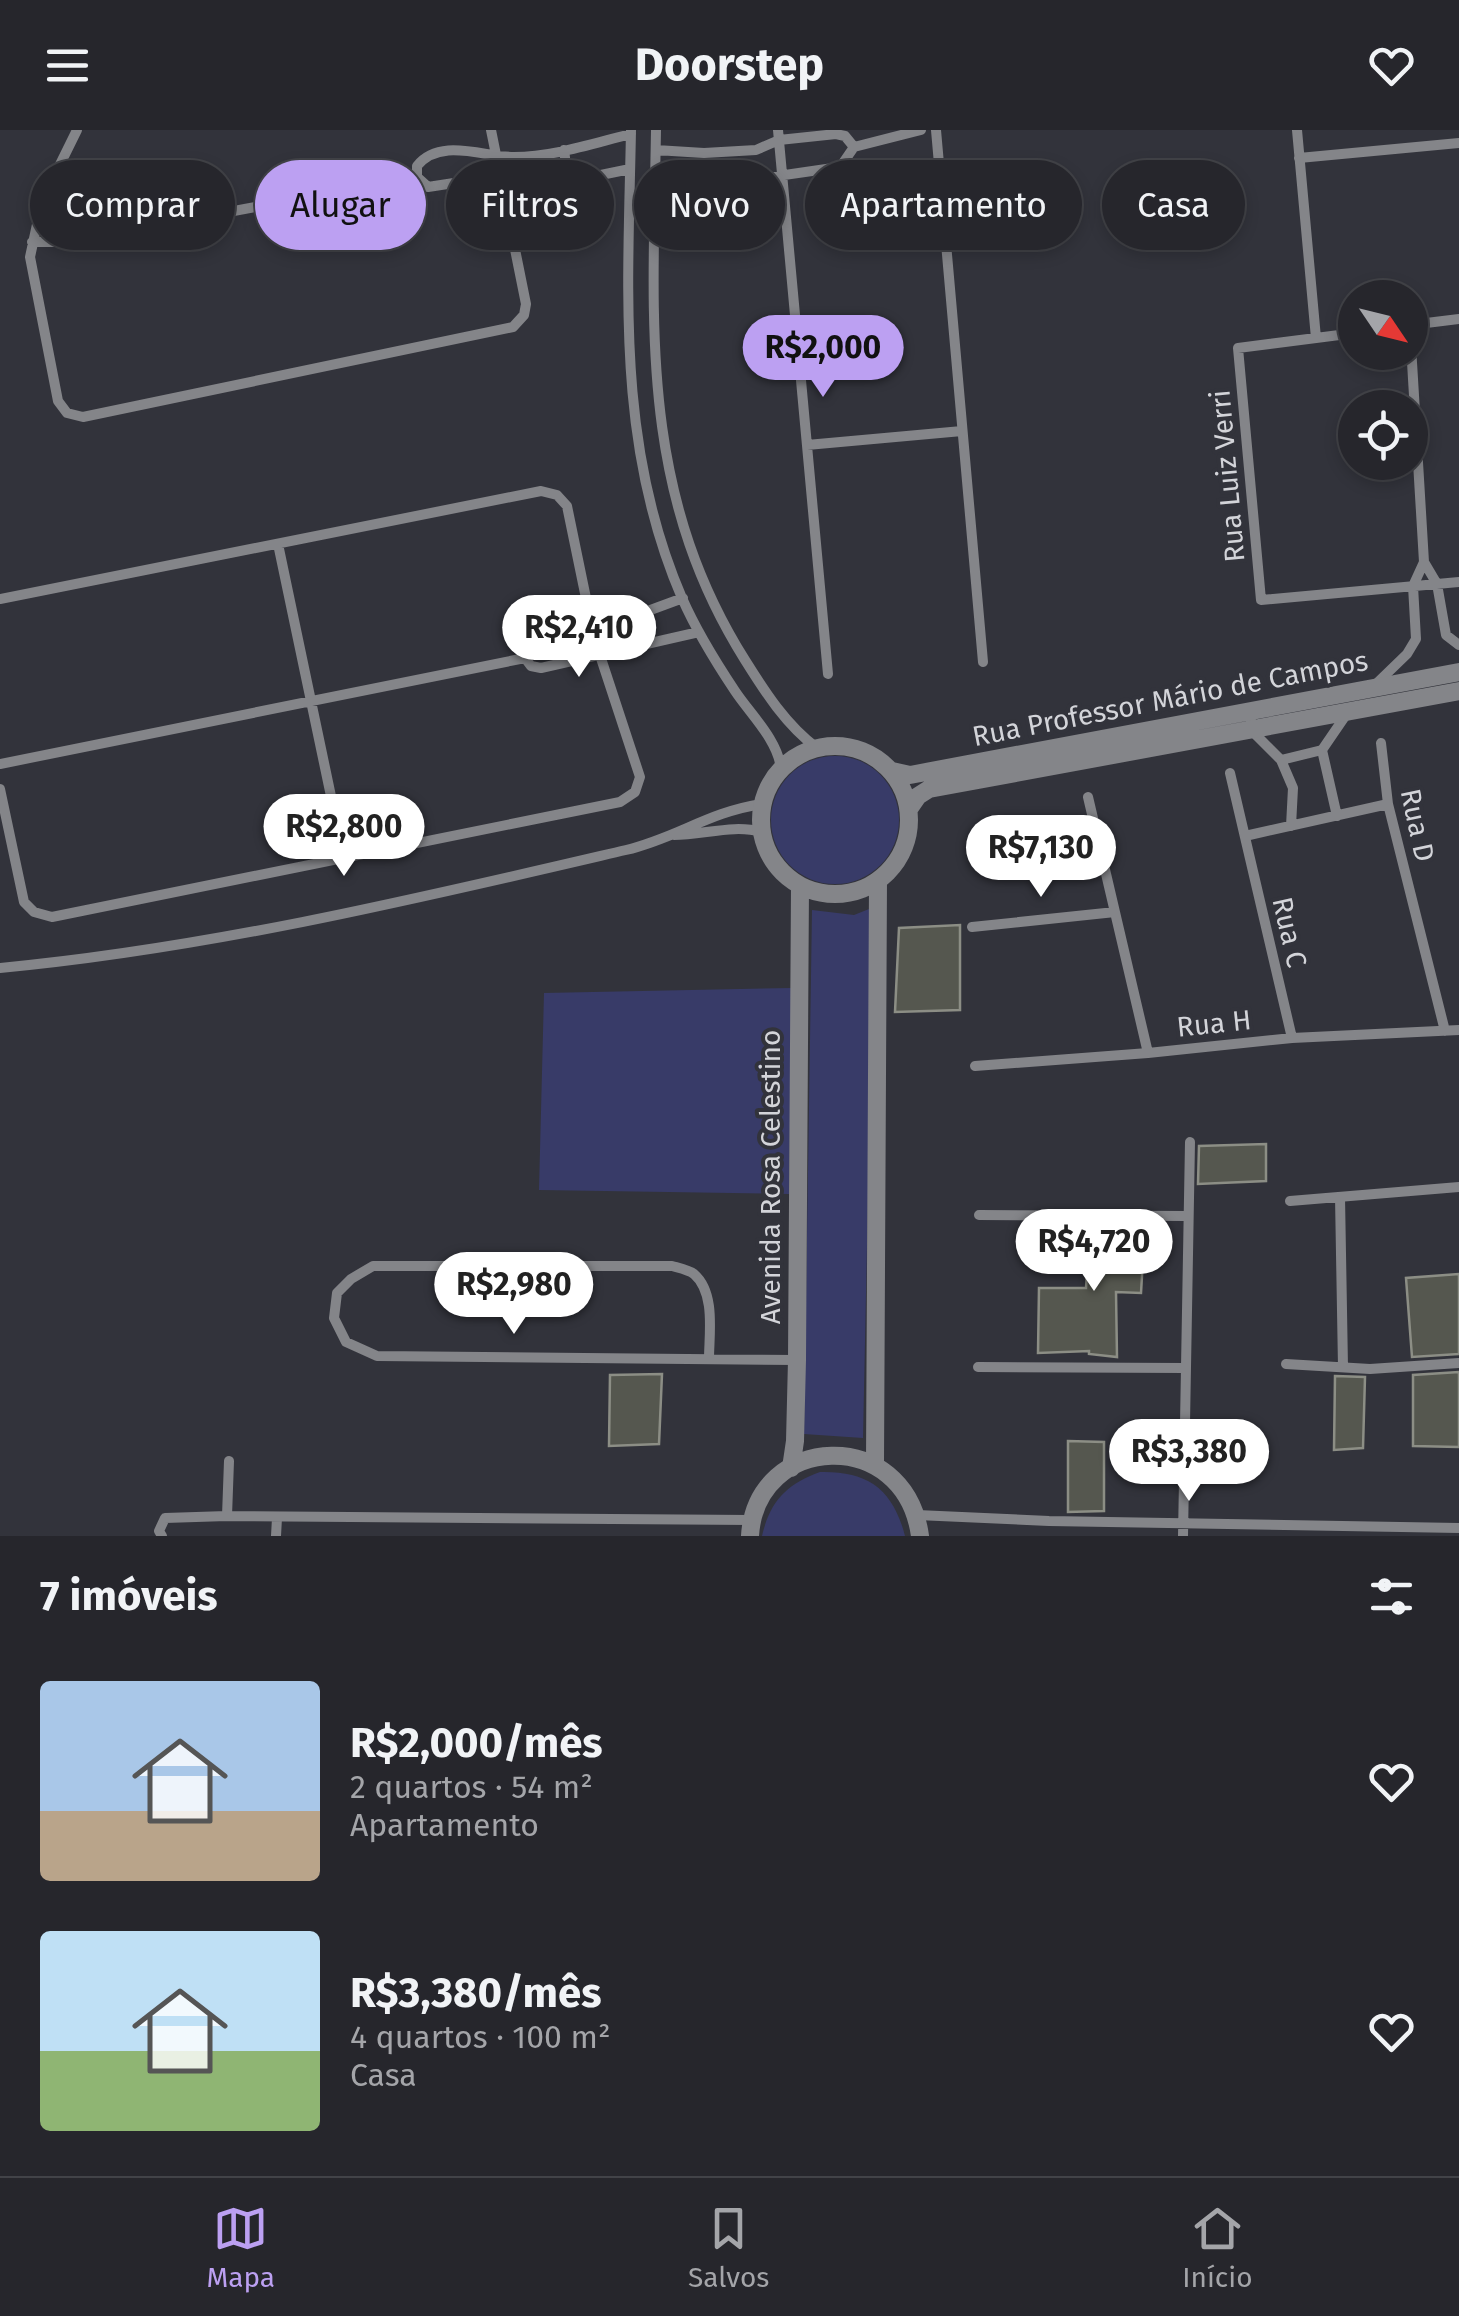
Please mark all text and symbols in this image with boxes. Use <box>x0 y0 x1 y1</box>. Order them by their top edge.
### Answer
icon: menu <box>40 38 95 93</box>
text: Doorstep <box>635 38 824 92</box>
icon: heart <box>1364 38 1419 93</box>
chip: Comprar <box>30 160 235 250</box>
chip: Alugar <box>255 160 426 250</box>
chip: Filtros <box>446 160 614 250</box>
chip: Novo <box>634 160 785 250</box>
chip: Apartamento <box>805 160 1082 250</box>
chip: Casa <box>1102 160 1245 250</box>
north arrow <box>1338 280 1428 370</box>
map controls <box>1338 280 1428 480</box>
pin: R$2,000 <box>731 315 915 400</box>
text: R$2,000 <box>765 328 881 366</box>
street label: Rua Luiz Verri <box>1204 388 1251 564</box>
button: locate <box>1338 390 1428 480</box>
pin: R$2,410 <box>487 595 671 680</box>
text: R$2,410 <box>524 608 634 646</box>
street label: Rua Professor Mário de Campos <box>969 644 1371 753</box>
street label: Rua D <box>1394 786 1441 865</box>
pin: R$2,800 <box>252 794 436 879</box>
text: R$2,800 <box>286 807 402 845</box>
pin: R$7,130 <box>949 815 1133 900</box>
text: R$7,130 <box>988 828 1094 866</box>
street label: Rua C <box>1265 894 1314 971</box>
street label: Rua H <box>1175 1003 1253 1044</box>
street label: Avenida Rosa Celestino <box>754 1030 787 1324</box>
pin: R$4,720 <box>1002 1209 1186 1294</box>
text: R$4,720 <box>1038 1222 1150 1260</box>
pin: R$2,980 <box>422 1252 606 1337</box>
text: R$2,980 <box>456 1265 572 1303</box>
pin: R$3,380 <box>1097 1419 1281 1504</box>
text: R$3,380 <box>1131 1432 1247 1470</box>
icon: filters <box>1364 1569 1419 1624</box>
text: 7 imóveis <box>40 1571 218 1621</box>
text: R$2,000/mês <box>350 1718 603 1768</box>
icon: home <box>120 1721 240 1841</box>
icon: heart <box>1364 1754 1419 1809</box>
text: 2 quartos · 54 m² <box>350 1768 593 1806</box>
text: Apartamento <box>350 1806 539 1844</box>
text: R$3,380/mês <box>350 1968 602 2018</box>
icon: home <box>120 1971 240 2091</box>
icon: heart <box>1364 2004 1419 2059</box>
text: 4 quartos · 100 m² <box>350 2018 610 2056</box>
text: Casa <box>350 2056 417 2094</box>
tab: Mapa <box>206 2201 275 2294</box>
tab: Salvos <box>688 2201 769 2294</box>
tab: Início <box>1182 2201 1253 2294</box>

